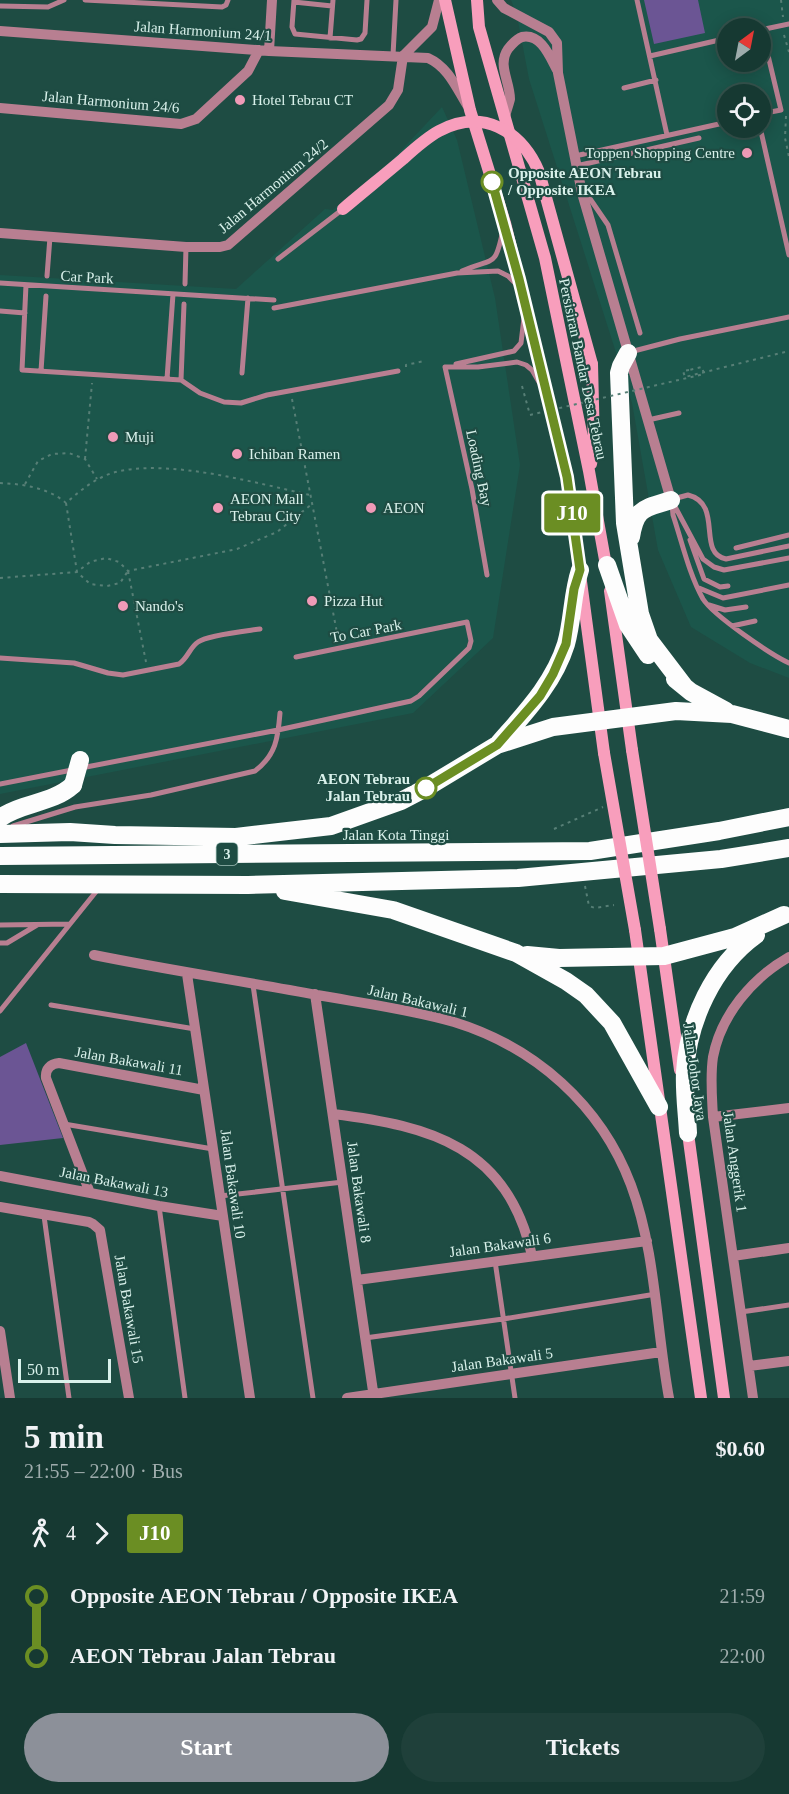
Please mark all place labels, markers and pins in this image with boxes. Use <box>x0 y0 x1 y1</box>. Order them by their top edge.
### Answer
place label: Hotel Tebrau CT <box>252 92 353 108</box>
marker: Hotel Tebrau CT <box>233 93 247 107</box>
place label: Toppen Shopping Centre <box>585 145 735 161</box>
marker: Toppen Shopping Centre <box>740 146 754 160</box>
place label: Opposite AEON Tebrau / Opposite IKEA <box>507 165 661 198</box>
marker: Opposite AEON Tebrau / Opposite IKEA <box>481 171 503 193</box>
place label: Muji <box>125 429 154 445</box>
marker: Muji <box>106 430 120 444</box>
place label: Ichiban Ramen <box>249 446 341 462</box>
marker: Ichiban Ramen <box>230 447 244 461</box>
place label: AEON Mall Tebrau City <box>230 491 304 524</box>
place label: AEON <box>383 500 425 516</box>
marker: AEON Mall Tebrau City <box>211 501 225 515</box>
marker: AEON <box>364 501 378 515</box>
place label: Pizza Hut <box>324 593 384 609</box>
marker: Pizza Hut <box>305 594 319 608</box>
place label: Nando's <box>135 598 184 614</box>
marker: Nando's <box>116 599 130 613</box>
place label: AEON Tebrau Jalan Tebrau <box>317 771 410 804</box>
marker: AEON Tebrau Jalan Tebrau <box>415 777 437 799</box>

